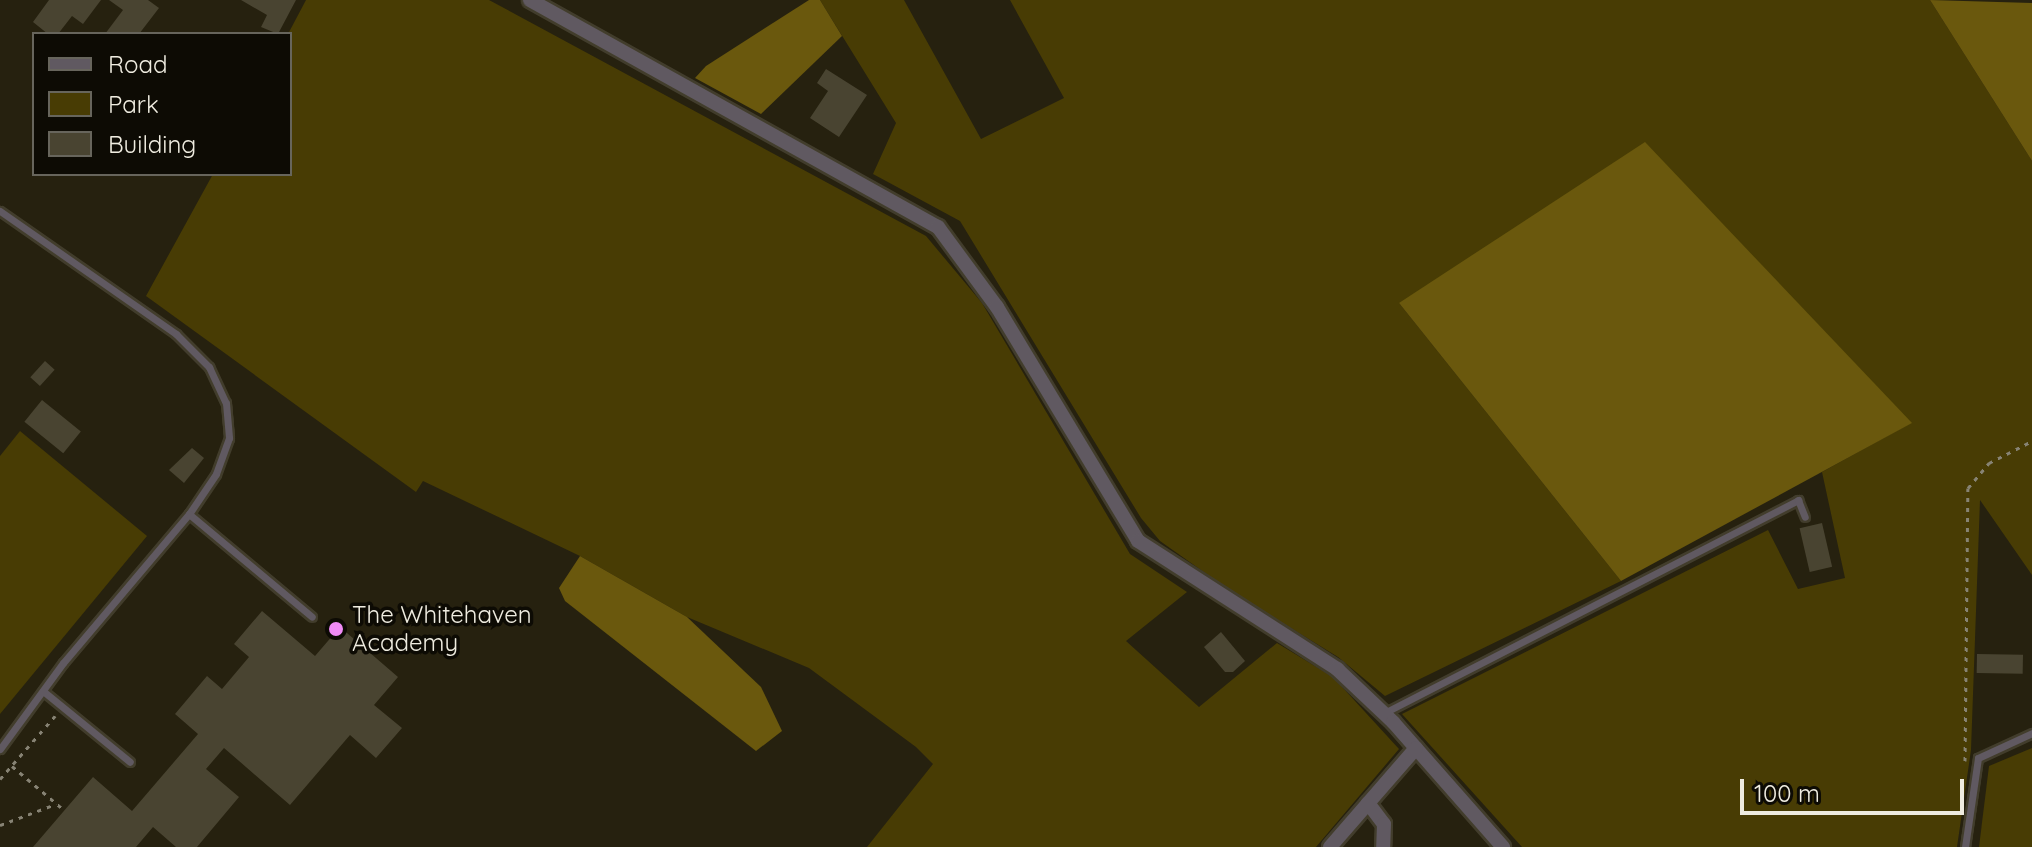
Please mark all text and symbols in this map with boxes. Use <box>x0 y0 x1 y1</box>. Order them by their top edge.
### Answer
legend <box>32 32 292 176</box>
text: Road <box>108 49 168 79</box>
text: Park <box>108 89 159 119</box>
text: Building <box>108 129 196 159</box>
place label: The Whitehaven Academy <box>352 601 532 657</box>
marker: The Whitehaven Academy <box>327 620 345 638</box>
scale bar <box>1744 763 1968 813</box>
text: 100 m <box>1754 778 1820 808</box>

